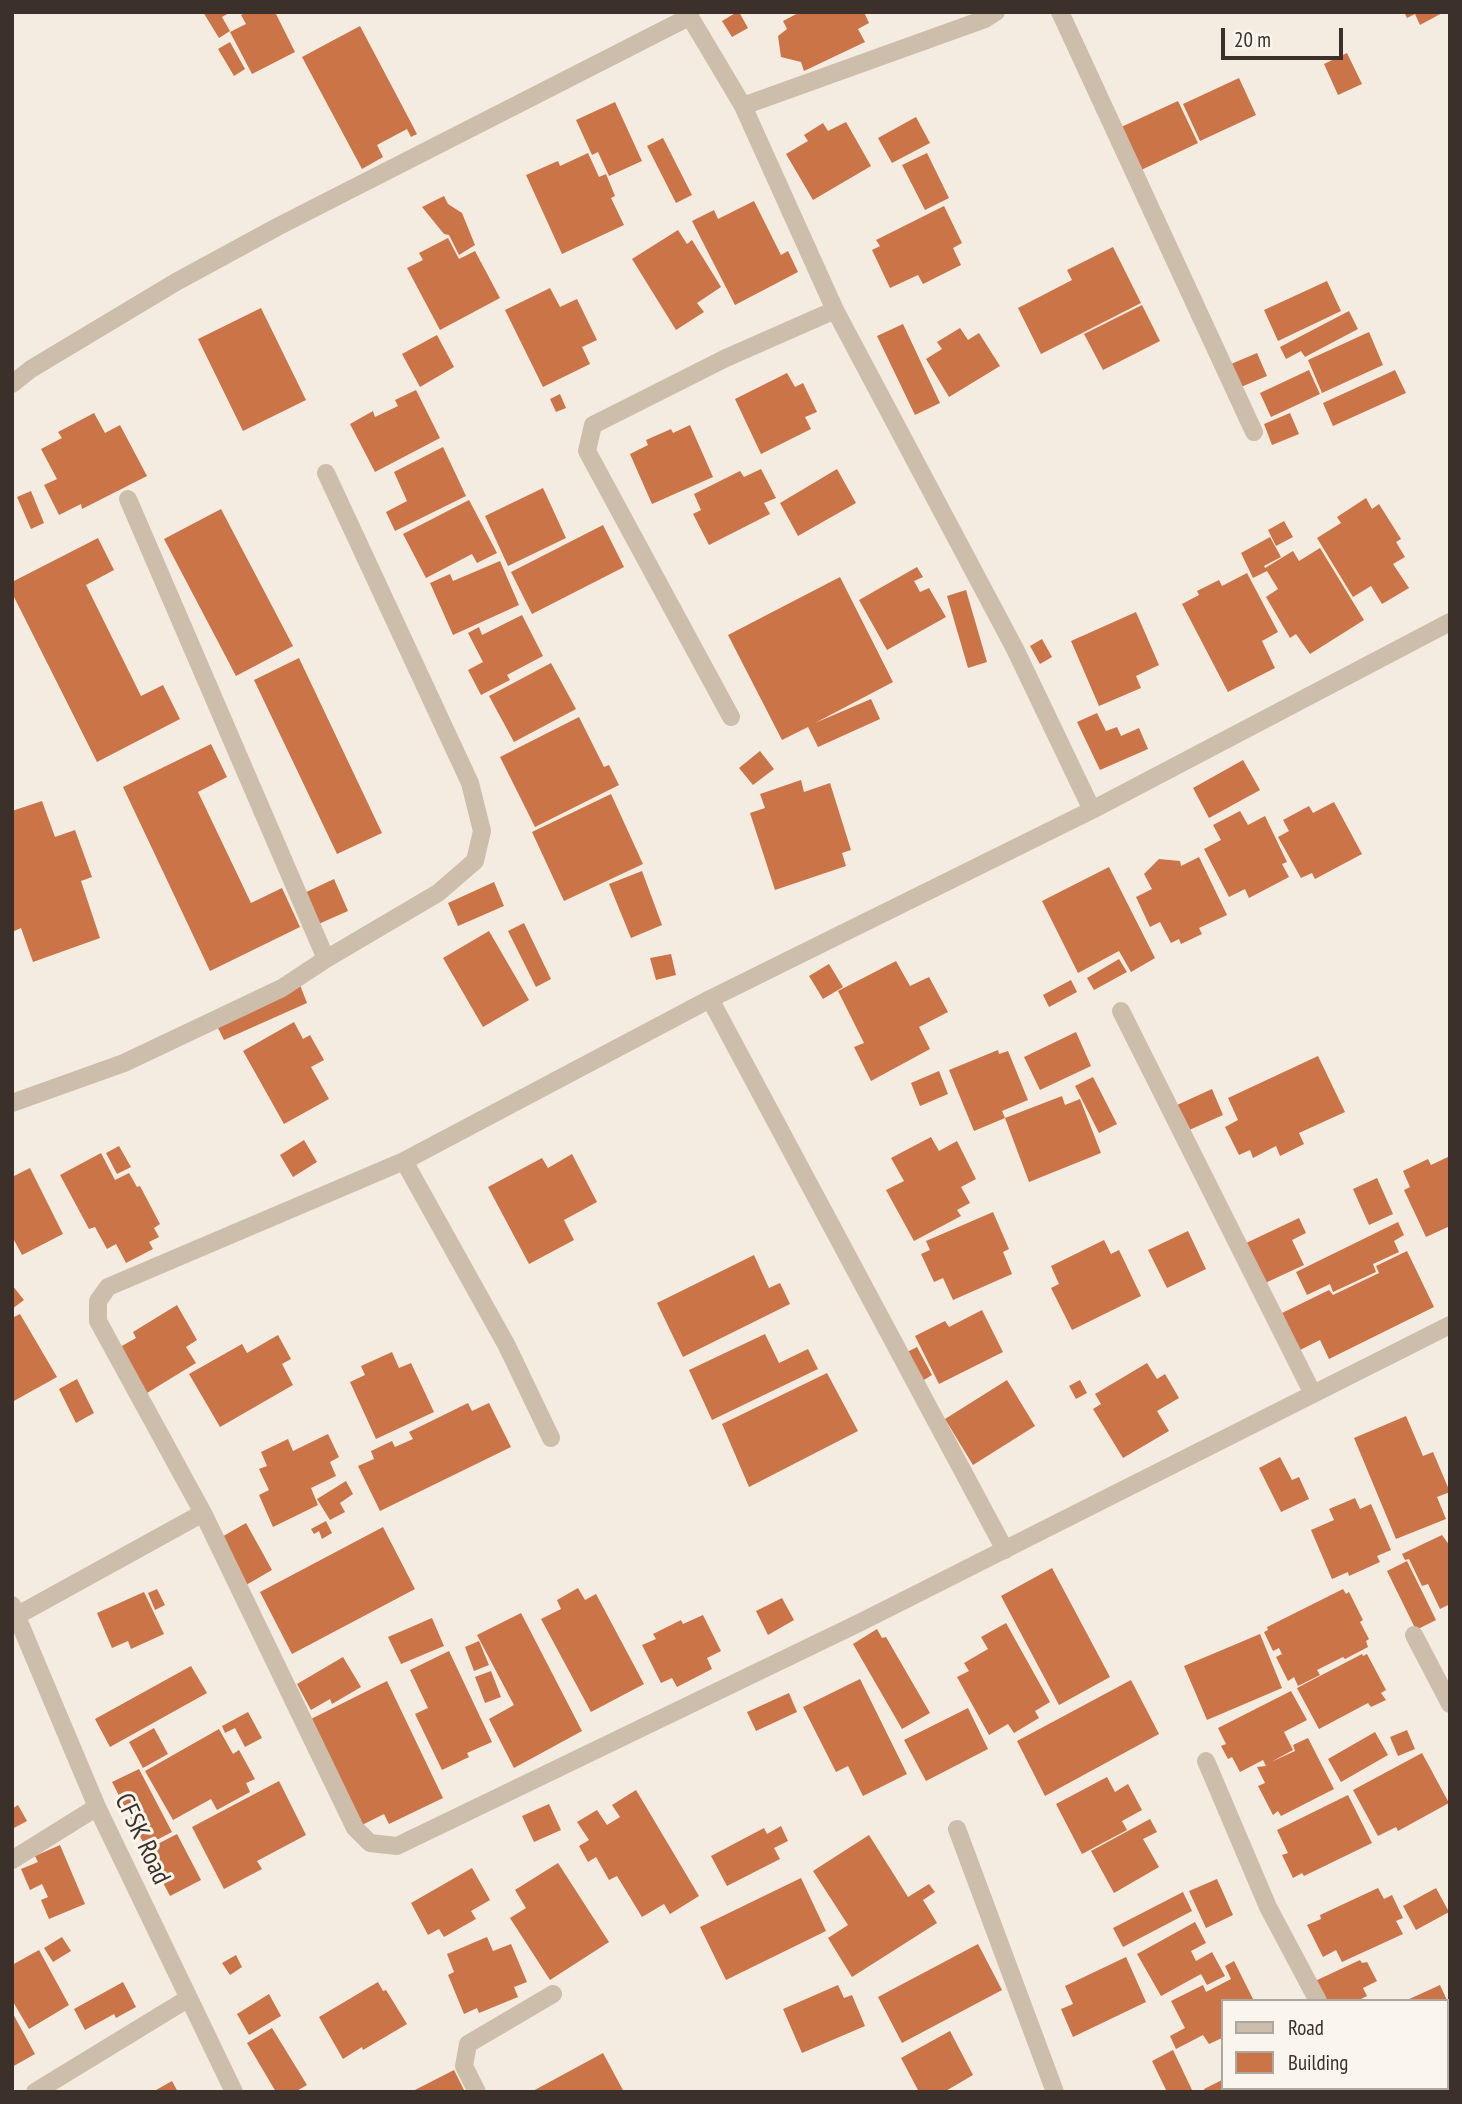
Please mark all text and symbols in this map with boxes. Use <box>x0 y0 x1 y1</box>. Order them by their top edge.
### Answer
scale bar <box>1224 14 1346 58</box>
text: 20 m <box>1234 26 1271 53</box>
street label: CFSK Road <box>107 1789 177 1889</box>
legend <box>1220 1999 1448 2090</box>
text: Road <box>1288 2014 1324 2041</box>
text: Building <box>1288 2049 1348 2076</box>

